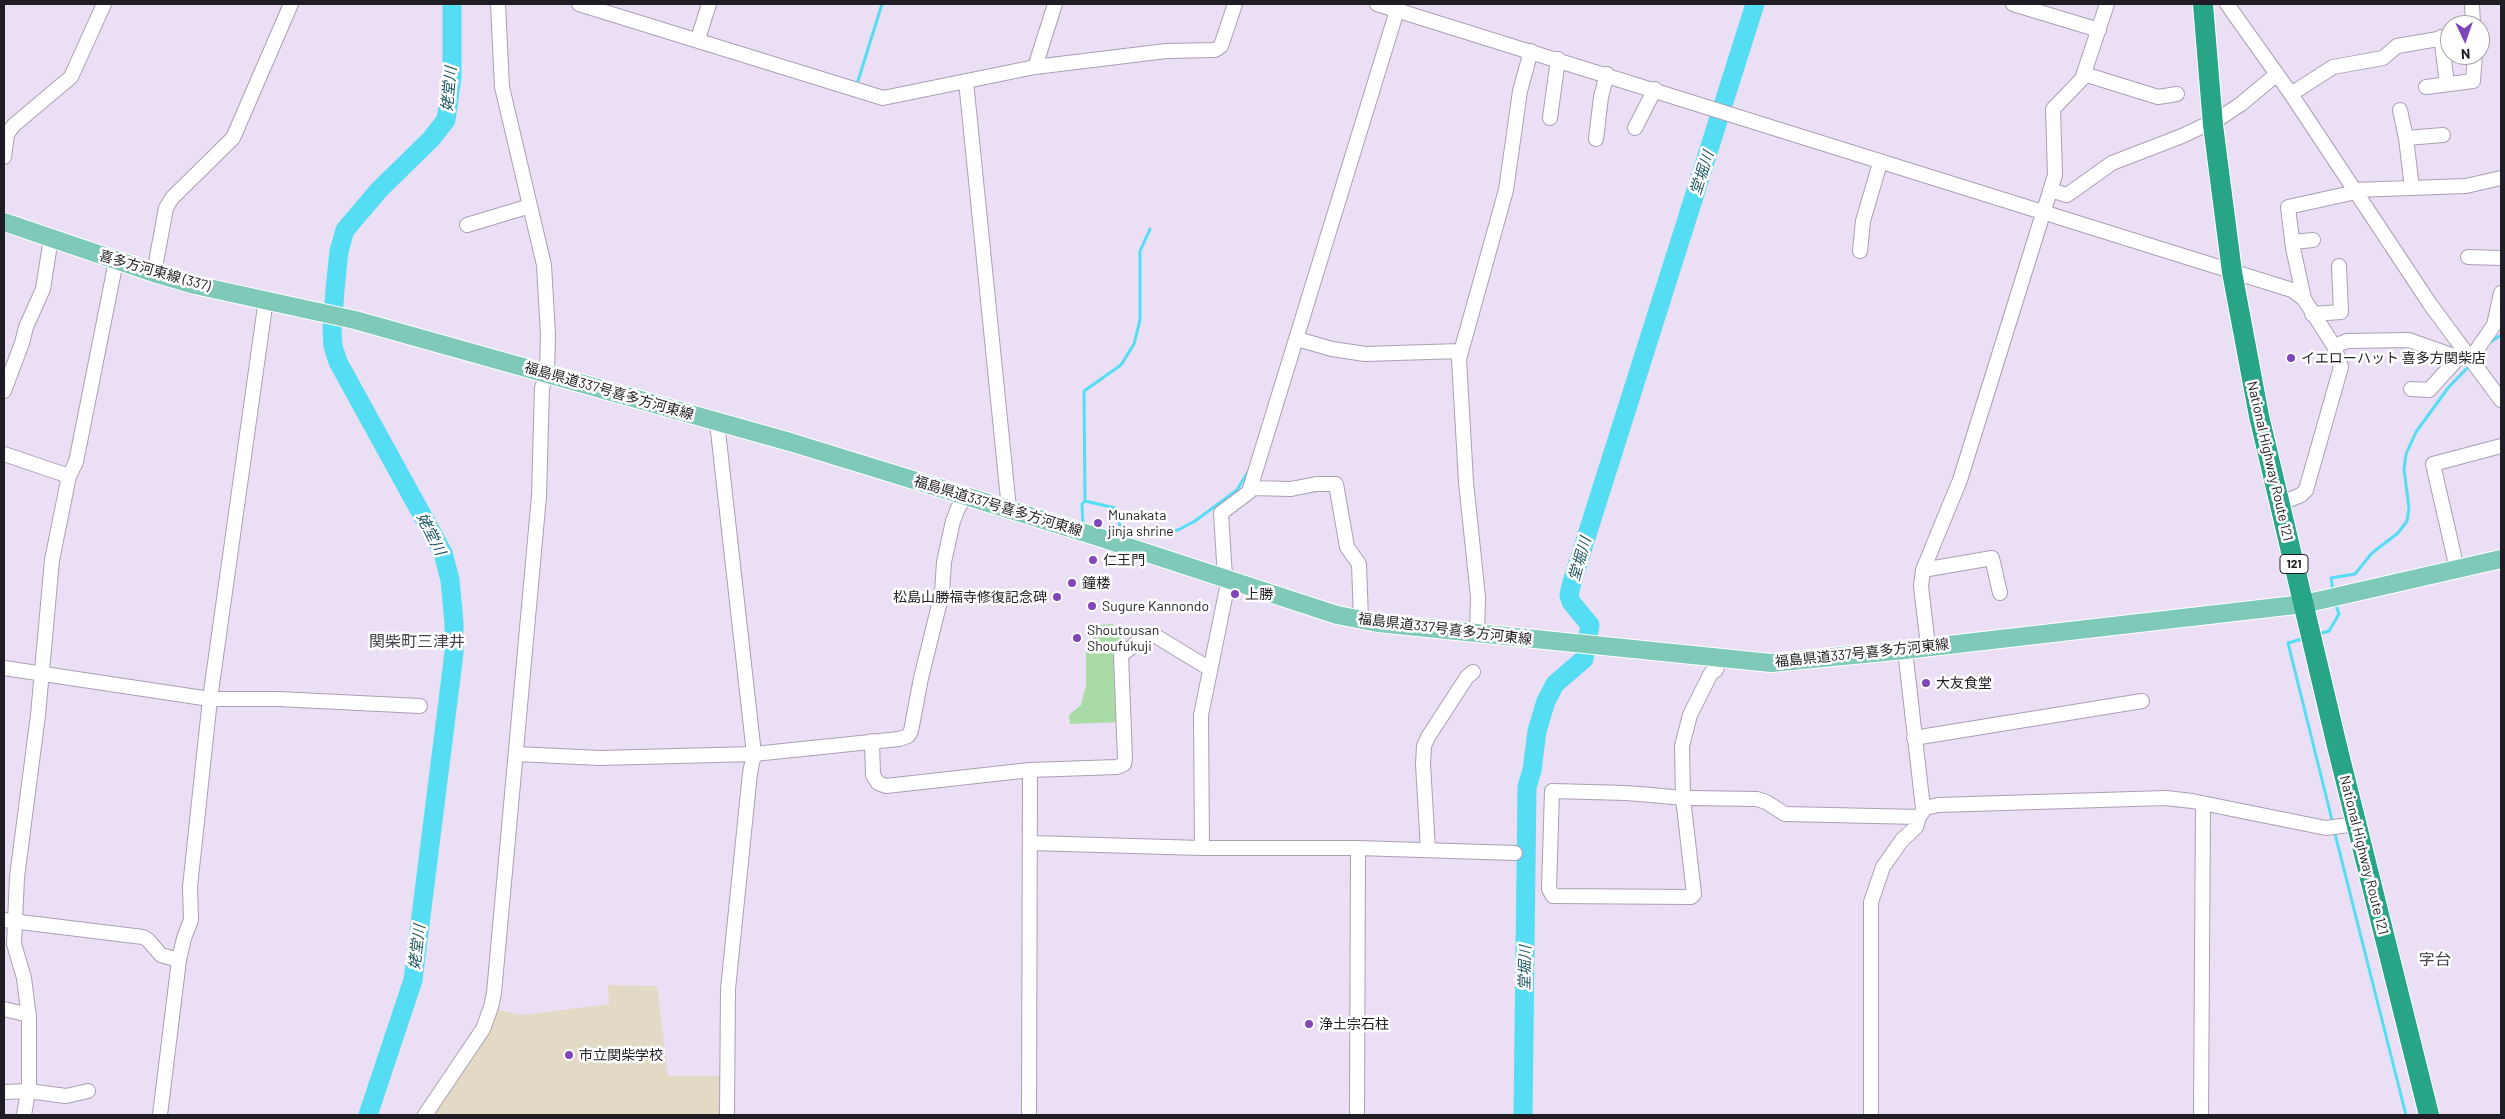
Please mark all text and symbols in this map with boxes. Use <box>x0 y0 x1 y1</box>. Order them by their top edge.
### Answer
north arrow <box>2440 15 2490 65</box>
text: N <box>2461 46 2471 63</box>
water label: 姥堂川 <box>438 66 460 112</box>
water label: 堂堀川 <box>1686 149 1718 197</box>
street label: 喜多方河東線 (337) <box>97 247 213 295</box>
place label: イエローハット 喜多方関柴店 <box>2301 350 2486 366</box>
marker: イエローハット 喜多方関柴店 <box>2285 352 2297 364</box>
street label: 福島県道337号喜多方河東線 <box>523 359 695 423</box>
street label: National Highway Route 121 <box>2243 380 2297 542</box>
street label: 福島県道337号喜多方河東線 <box>912 472 1084 540</box>
place label: Munakata jinja shrine <box>1108 507 1174 540</box>
water label: 姥堂川 <box>413 510 449 558</box>
marker: Munakata jinja shrine <box>1092 517 1104 529</box>
water label: 堂堀川 <box>1565 535 1595 583</box>
place label: 仁王門 <box>1103 552 1145 568</box>
marker: 仁王門 <box>1087 554 1099 566</box>
road number: 121 <box>2280 554 2308 574</box>
place label: 鐘楼 <box>1082 575 1110 591</box>
marker: 鐘楼 <box>1066 577 1078 589</box>
place label: 上勝 <box>1245 586 1273 602</box>
marker: 上勝 <box>1229 588 1241 600</box>
place label: 松島山勝福寺修復記念碑 <box>893 589 1047 605</box>
marker: 松島山勝福寺修復記念碑 <box>1051 591 1063 603</box>
place label: Sugure Kannondo <box>1102 598 1209 614</box>
marker: Sugure Kannondo <box>1086 600 1098 612</box>
street label: 福島県道337号喜多方河東線 <box>1357 610 1533 648</box>
place label: Shoutousan Shoufukuji <box>1087 622 1159 654</box>
district label: 関柴町三津井 <box>369 632 465 652</box>
marker: Shoutousan Shoufukuji <box>1071 632 1083 644</box>
street label: 福島県道337号喜多方河東線 <box>1774 635 1950 671</box>
place label: 大友食堂 <box>1936 675 1992 691</box>
marker: 大友食堂 <box>1920 677 1932 689</box>
street label: National Highway Route 121 <box>2336 774 2392 936</box>
water label: 姥堂川 <box>405 924 429 970</box>
water label: 堂堀川 <box>1516 945 1534 991</box>
district label: 字台 <box>2419 950 2451 970</box>
place label: 浄土宗石柱 <box>1319 1016 1389 1032</box>
marker: 浄土宗石柱 <box>1303 1018 1315 1030</box>
place label: 市立関柴学校 <box>579 1047 663 1063</box>
marker: 市立関柴学校 <box>563 1049 575 1061</box>

